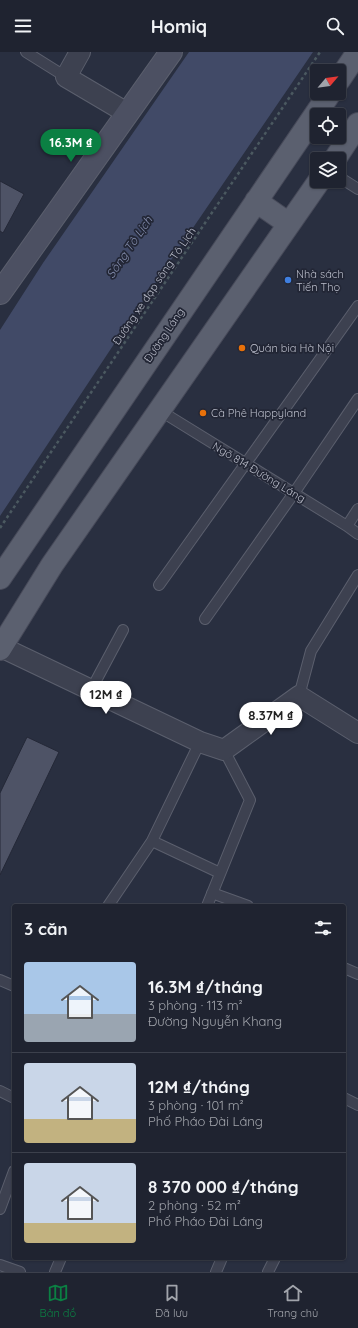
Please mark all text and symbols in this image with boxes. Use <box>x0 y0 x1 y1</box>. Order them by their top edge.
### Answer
icon: menu <box>12 15 34 37</box>
text: Homiq <box>151 15 207 38</box>
icon: search <box>324 15 346 37</box>
north arrow <box>310 64 346 100</box>
map controls <box>310 64 346 188</box>
button: locate <box>310 108 346 144</box>
pin: 16.3M ₫ <box>34 129 108 163</box>
text: 16.3M ₫ <box>49 134 93 150</box>
button: layers <box>310 152 346 188</box>
water label: Sông Tô Lịch <box>103 213 155 281</box>
street label: Đường xe đạp sông Tô Lịch <box>109 224 199 348</box>
place label: Nhà sách Tiến Thọ <box>296 267 344 294</box>
marker: Nhà sách Tiến Thọ <box>283 275 293 285</box>
street label: Đường Láng <box>141 305 187 365</box>
place label: Quán bia Hà Nội <box>250 341 334 355</box>
marker: Quán bia Hà Nội <box>237 343 247 353</box>
place label: Cà Phê Happyland <box>211 406 306 420</box>
marker: Cà Phê Happyland <box>198 408 208 418</box>
street label: Ngõ 814 Đường Láng <box>210 439 308 505</box>
pin: 12M ₫ <box>78 681 134 715</box>
text: 12M ₫ <box>89 686 123 702</box>
pin: 8.37M ₫ <box>234 702 308 736</box>
text: 8.37M ₫ <box>248 707 294 723</box>
icon: filters <box>312 917 334 939</box>
text: 3 căn <box>24 918 68 939</box>
text: 16.3M ₫/tháng <box>148 976 263 997</box>
icon: home <box>56 978 104 1026</box>
text: 3 phòng · 113 m² <box>148 997 243 1013</box>
text: Đường Nguyễn Khang <box>148 1013 282 1029</box>
text: 12M ₫/tháng <box>148 1076 250 1097</box>
icon: home <box>56 1079 104 1127</box>
text: 3 phòng · 101 m² <box>148 1097 244 1113</box>
text: Phố Pháo Đài Láng <box>148 1113 263 1129</box>
text: 8 370 000 ₫/tháng <box>148 1176 299 1197</box>
icon: home <box>56 1179 104 1227</box>
text: 2 phòng · 52 m² <box>148 1197 241 1213</box>
text: Phố Pháo Đài Láng <box>148 1213 263 1229</box>
tab: Bản đồ <box>40 1282 76 1320</box>
tab: Đã lưu <box>155 1282 188 1320</box>
tab: Trang chủ <box>267 1282 318 1320</box>

